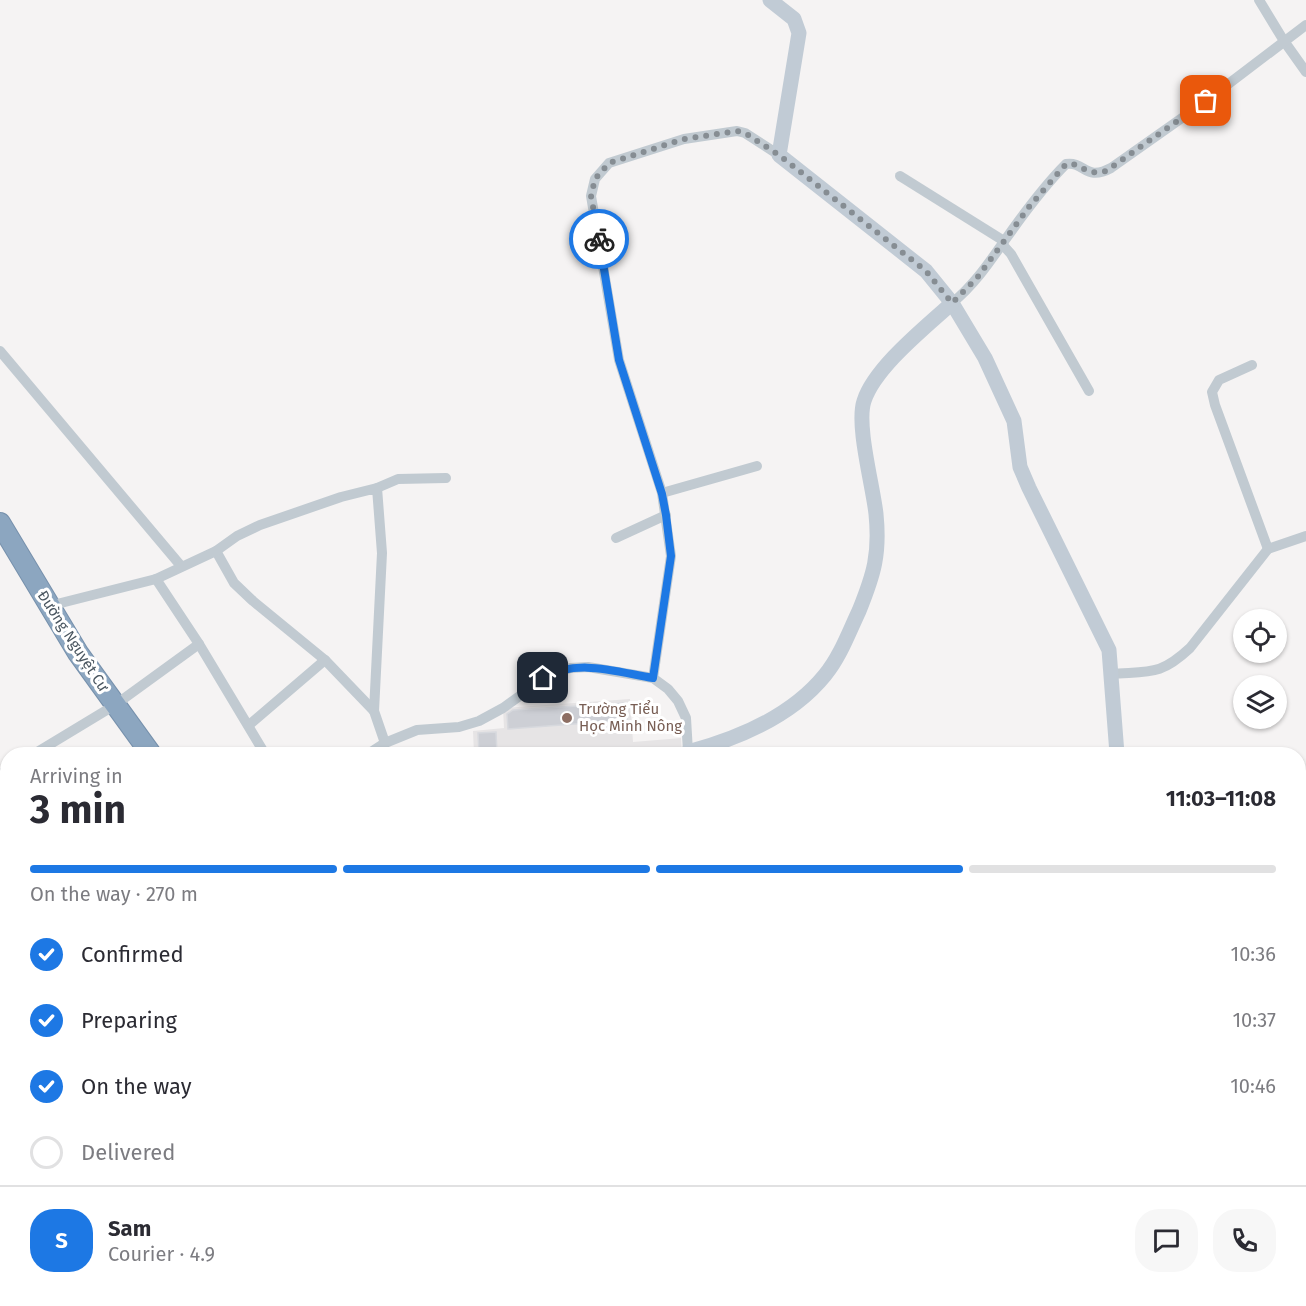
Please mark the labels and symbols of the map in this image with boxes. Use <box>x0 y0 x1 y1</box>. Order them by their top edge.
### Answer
pin <box>1180 75 1231 126</box>
courier <box>569 209 629 269</box>
street label: Đường Nguyệt Cư <box>34 587 113 696</box>
pin <box>517 652 568 703</box>
place label: Trường Tiểu Học Minh Nông <box>579 700 682 735</box>
marker: Trường Tiểu Học Minh Nông <box>560 711 574 725</box>

